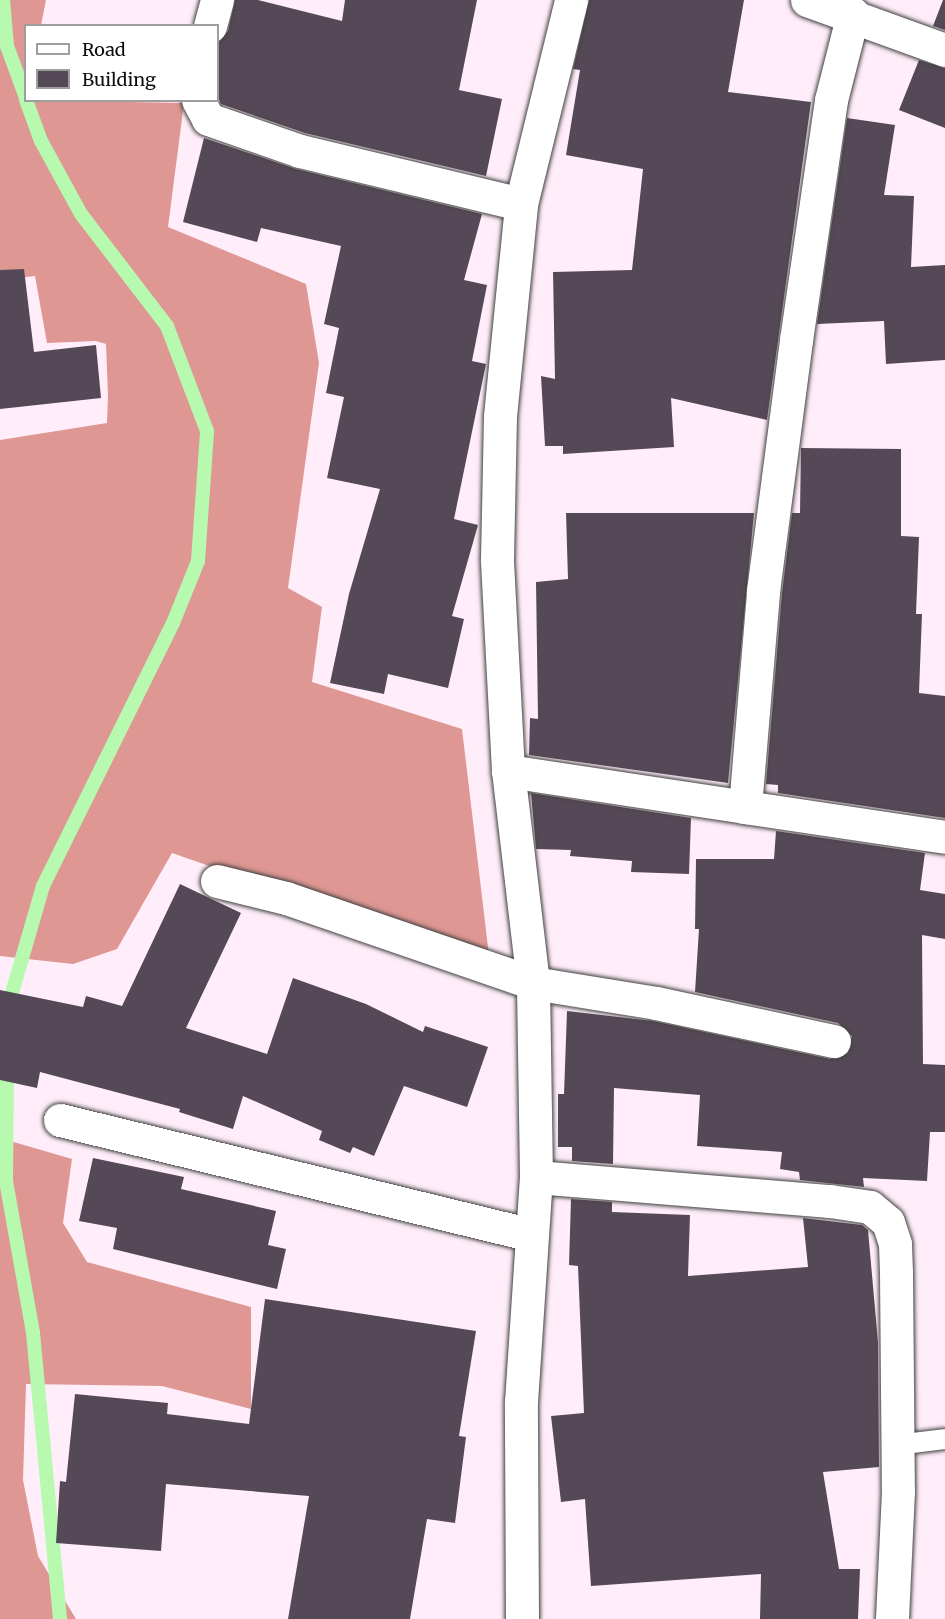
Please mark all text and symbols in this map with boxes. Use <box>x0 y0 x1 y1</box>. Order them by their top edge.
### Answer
legend <box>24 24 219 102</box>
text: Road <box>82 38 126 61</box>
text: Building <box>82 68 156 91</box>

